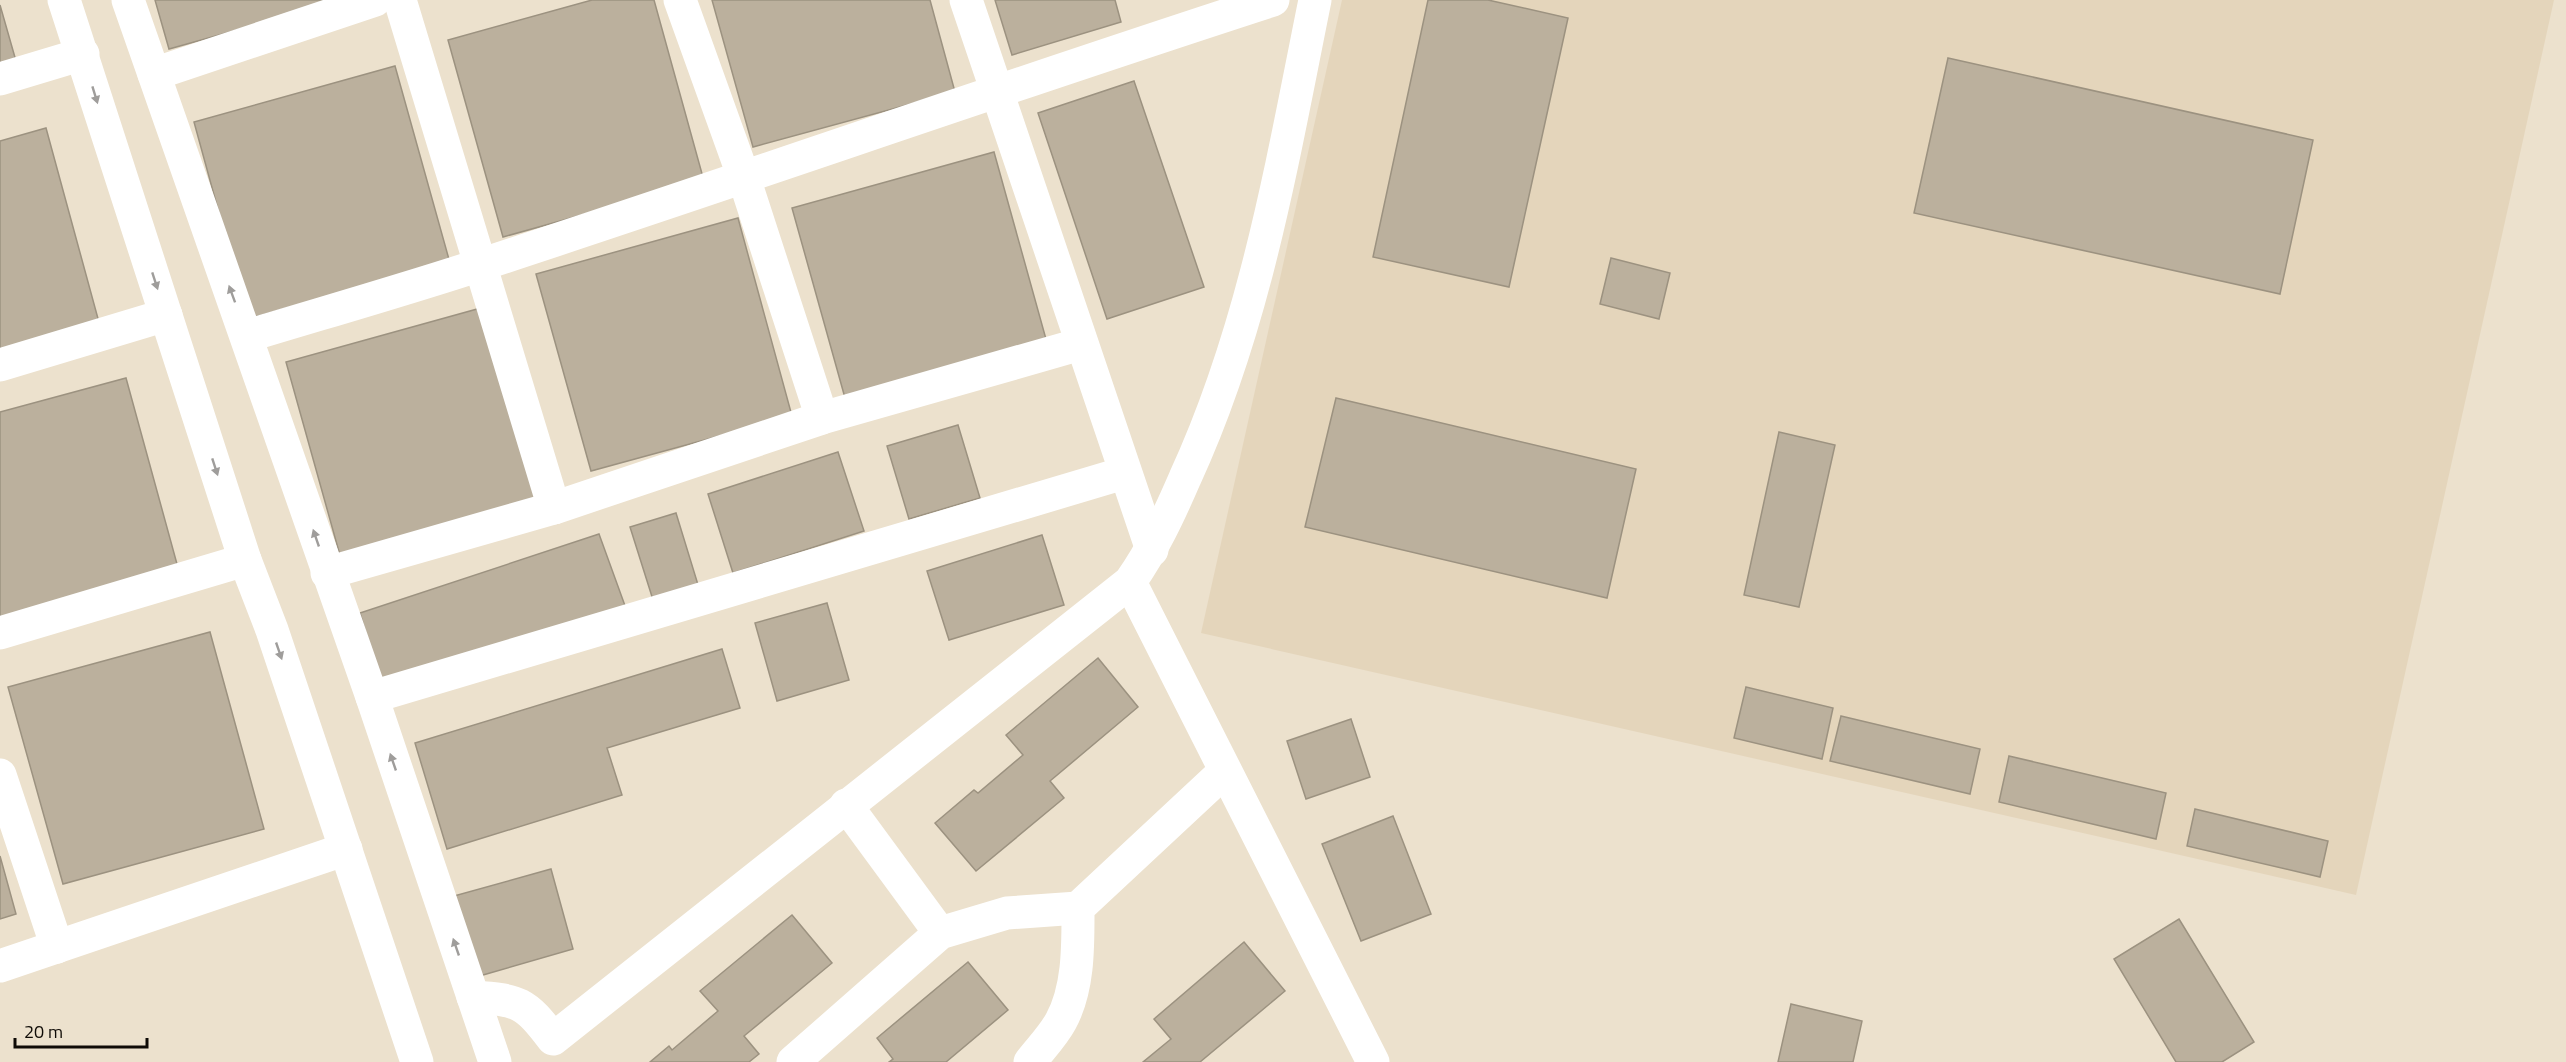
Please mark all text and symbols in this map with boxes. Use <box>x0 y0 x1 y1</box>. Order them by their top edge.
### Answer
one-way arrow <box>91 87 100 105</box>
one-way arrow <box>151 272 160 290</box>
one-way arrow <box>226 285 236 303</box>
one-way arrow <box>211 458 220 476</box>
one-way arrow <box>311 529 320 547</box>
one-way arrow <box>275 642 284 660</box>
one-way arrow <box>388 753 398 771</box>
one-way arrow <box>450 938 460 956</box>
scale bar <box>15 1011 147 1049</box>
text: 20 m <box>24 1018 63 1045</box>

